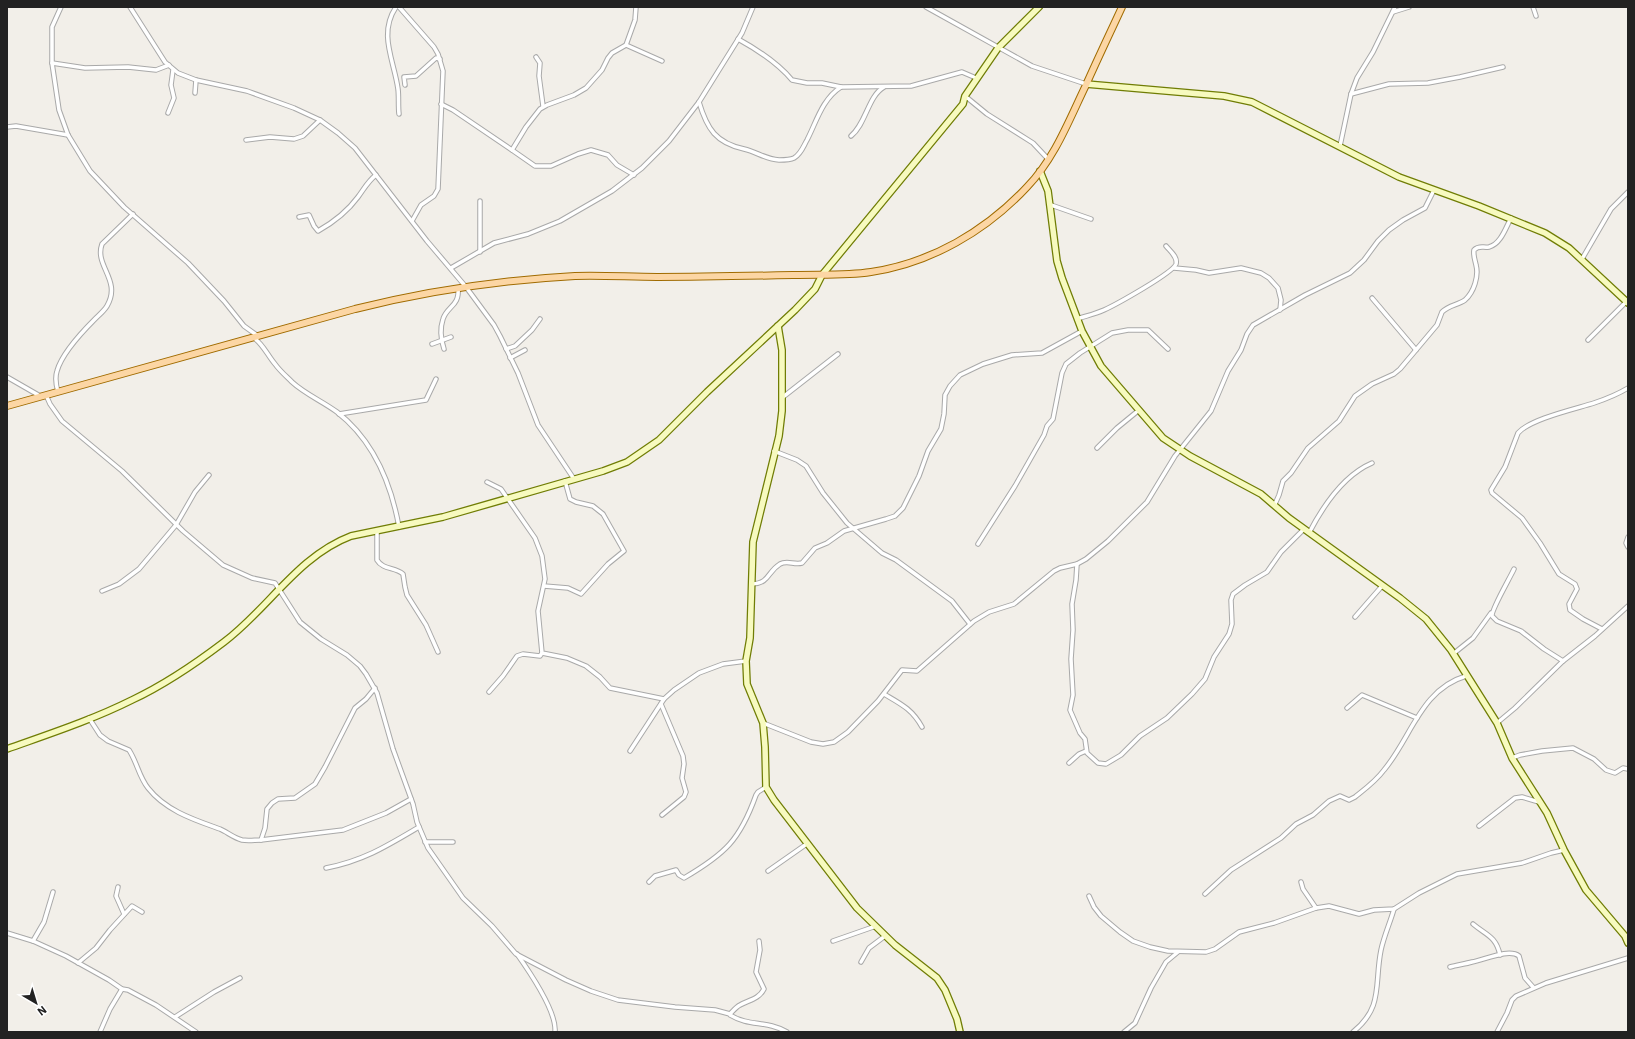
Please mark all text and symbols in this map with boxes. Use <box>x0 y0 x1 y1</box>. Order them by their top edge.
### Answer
north arrow <box>16 983 56 1023</box>
text: N <box>35 1003 50 1019</box>

